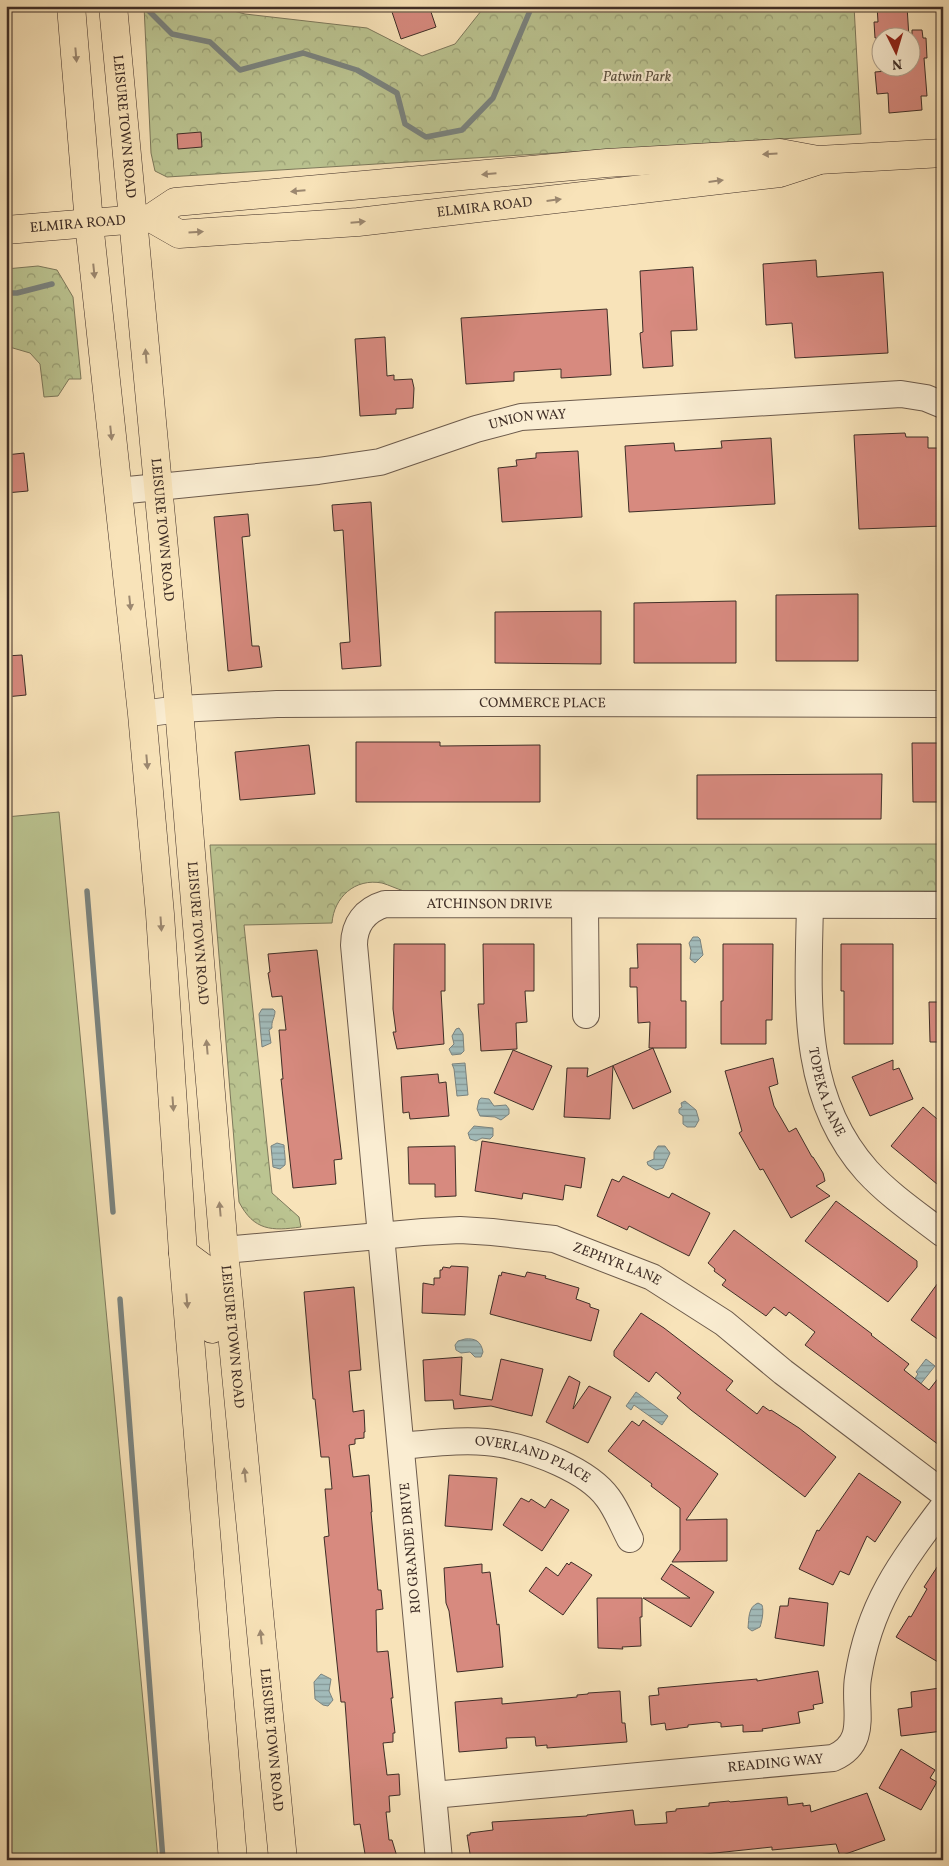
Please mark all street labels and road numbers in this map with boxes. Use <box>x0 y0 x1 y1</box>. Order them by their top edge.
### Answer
street label: LEISURE TOWN ROAD <box>108 54 140 199</box>
street label: ELMIRA ROAD <box>436 192 533 222</box>
street label: ELMIRA ROAD <box>29 211 126 237</box>
street label: UNION WAY <box>487 405 567 435</box>
street label: LEISURE TOWN ROAD <box>146 457 178 602</box>
street label: COMMERCE PLACE <box>479 693 606 713</box>
street label: LEISURE TOWN ROAD <box>182 861 213 1006</box>
street label: ATCHINSON DRIVE <box>426 895 552 914</box>
street label: TOPEKA LANE <box>803 1046 850 1140</box>
street label: ZEPHYR LANE <box>570 1238 665 1290</box>
street label: LEISURE TOWN ROAD <box>216 1264 249 1409</box>
street label: OVERLAND PLACE <box>474 1432 594 1487</box>
street label: RIO GRANDE DRIVE <box>396 1482 426 1614</box>
street label: LEISURE TOWN ROAD <box>255 1667 288 1812</box>
street label: READING WAY <box>727 1749 824 1777</box>

